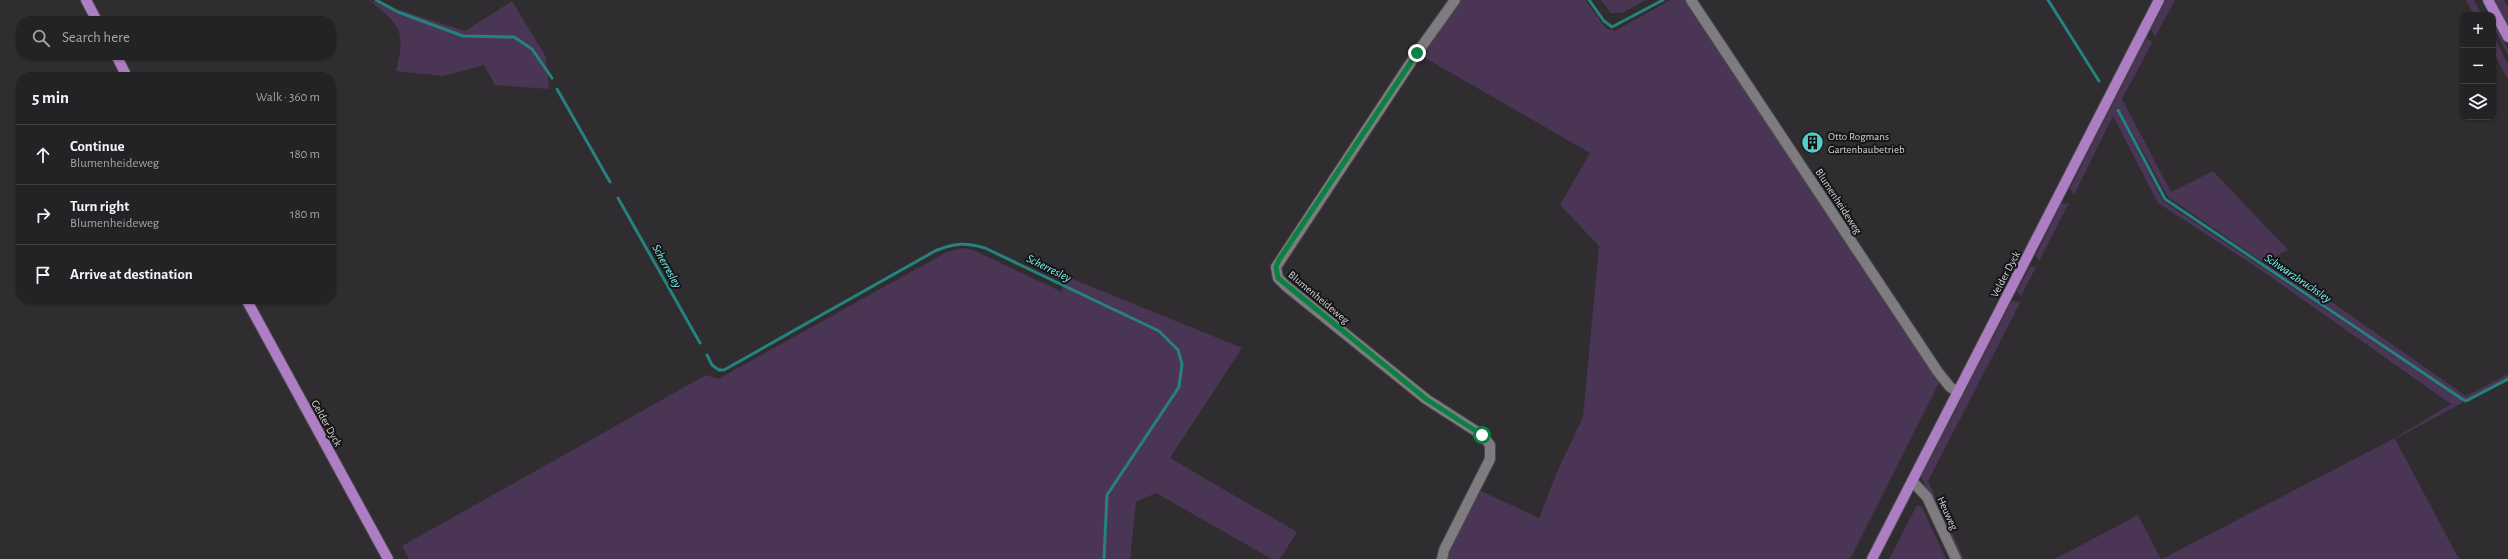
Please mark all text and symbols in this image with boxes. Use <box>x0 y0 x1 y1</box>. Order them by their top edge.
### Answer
map controls <box>2460 12 2496 120</box>
button: + <box>2460 12 2496 48</box>
search box <box>16 16 336 60</box>
icon: search <box>30 27 52 49</box>
text: Search here <box>62 30 130 45</box>
route end <box>1408 44 1426 62</box>
button: − <box>2460 48 2496 84</box>
button: layers <box>2460 84 2496 120</box>
text: 5 min <box>32 89 69 106</box>
text: Walk · 360 m <box>256 91 320 104</box>
building icon: Otto Rogmans Gartenbaubetrieb <box>1800 129 1826 155</box>
place label: Otto Rogmans Gartenbaubetrieb <box>1828 131 1905 155</box>
text: Continue <box>70 139 125 154</box>
icon: ahead <box>32 144 54 166</box>
text: 180 m <box>290 148 320 161</box>
text: Blumenheideweg <box>70 157 159 170</box>
street label: Blumenheideweg <box>1813 167 1864 236</box>
text: Turn right <box>70 199 129 214</box>
icon: right <box>32 204 54 226</box>
text: 180 m <box>290 208 320 221</box>
text: Blumenheideweg <box>70 217 159 230</box>
water label: Scherresley <box>650 242 684 290</box>
street label: Velder Dyck <box>1989 249 2022 299</box>
water label: Schwarzbruchsley <box>2263 251 2334 305</box>
water label: Scherresley <box>1025 252 1073 284</box>
icon: arrive <box>32 264 54 286</box>
text: Arrive at destination <box>70 267 193 282</box>
street label: Blumenheideweg <box>1286 269 1352 326</box>
street label: Gelder Dyck <box>309 398 344 448</box>
route start <box>1473 426 1491 444</box>
street label: Heuweg <box>1935 495 1960 532</box>

